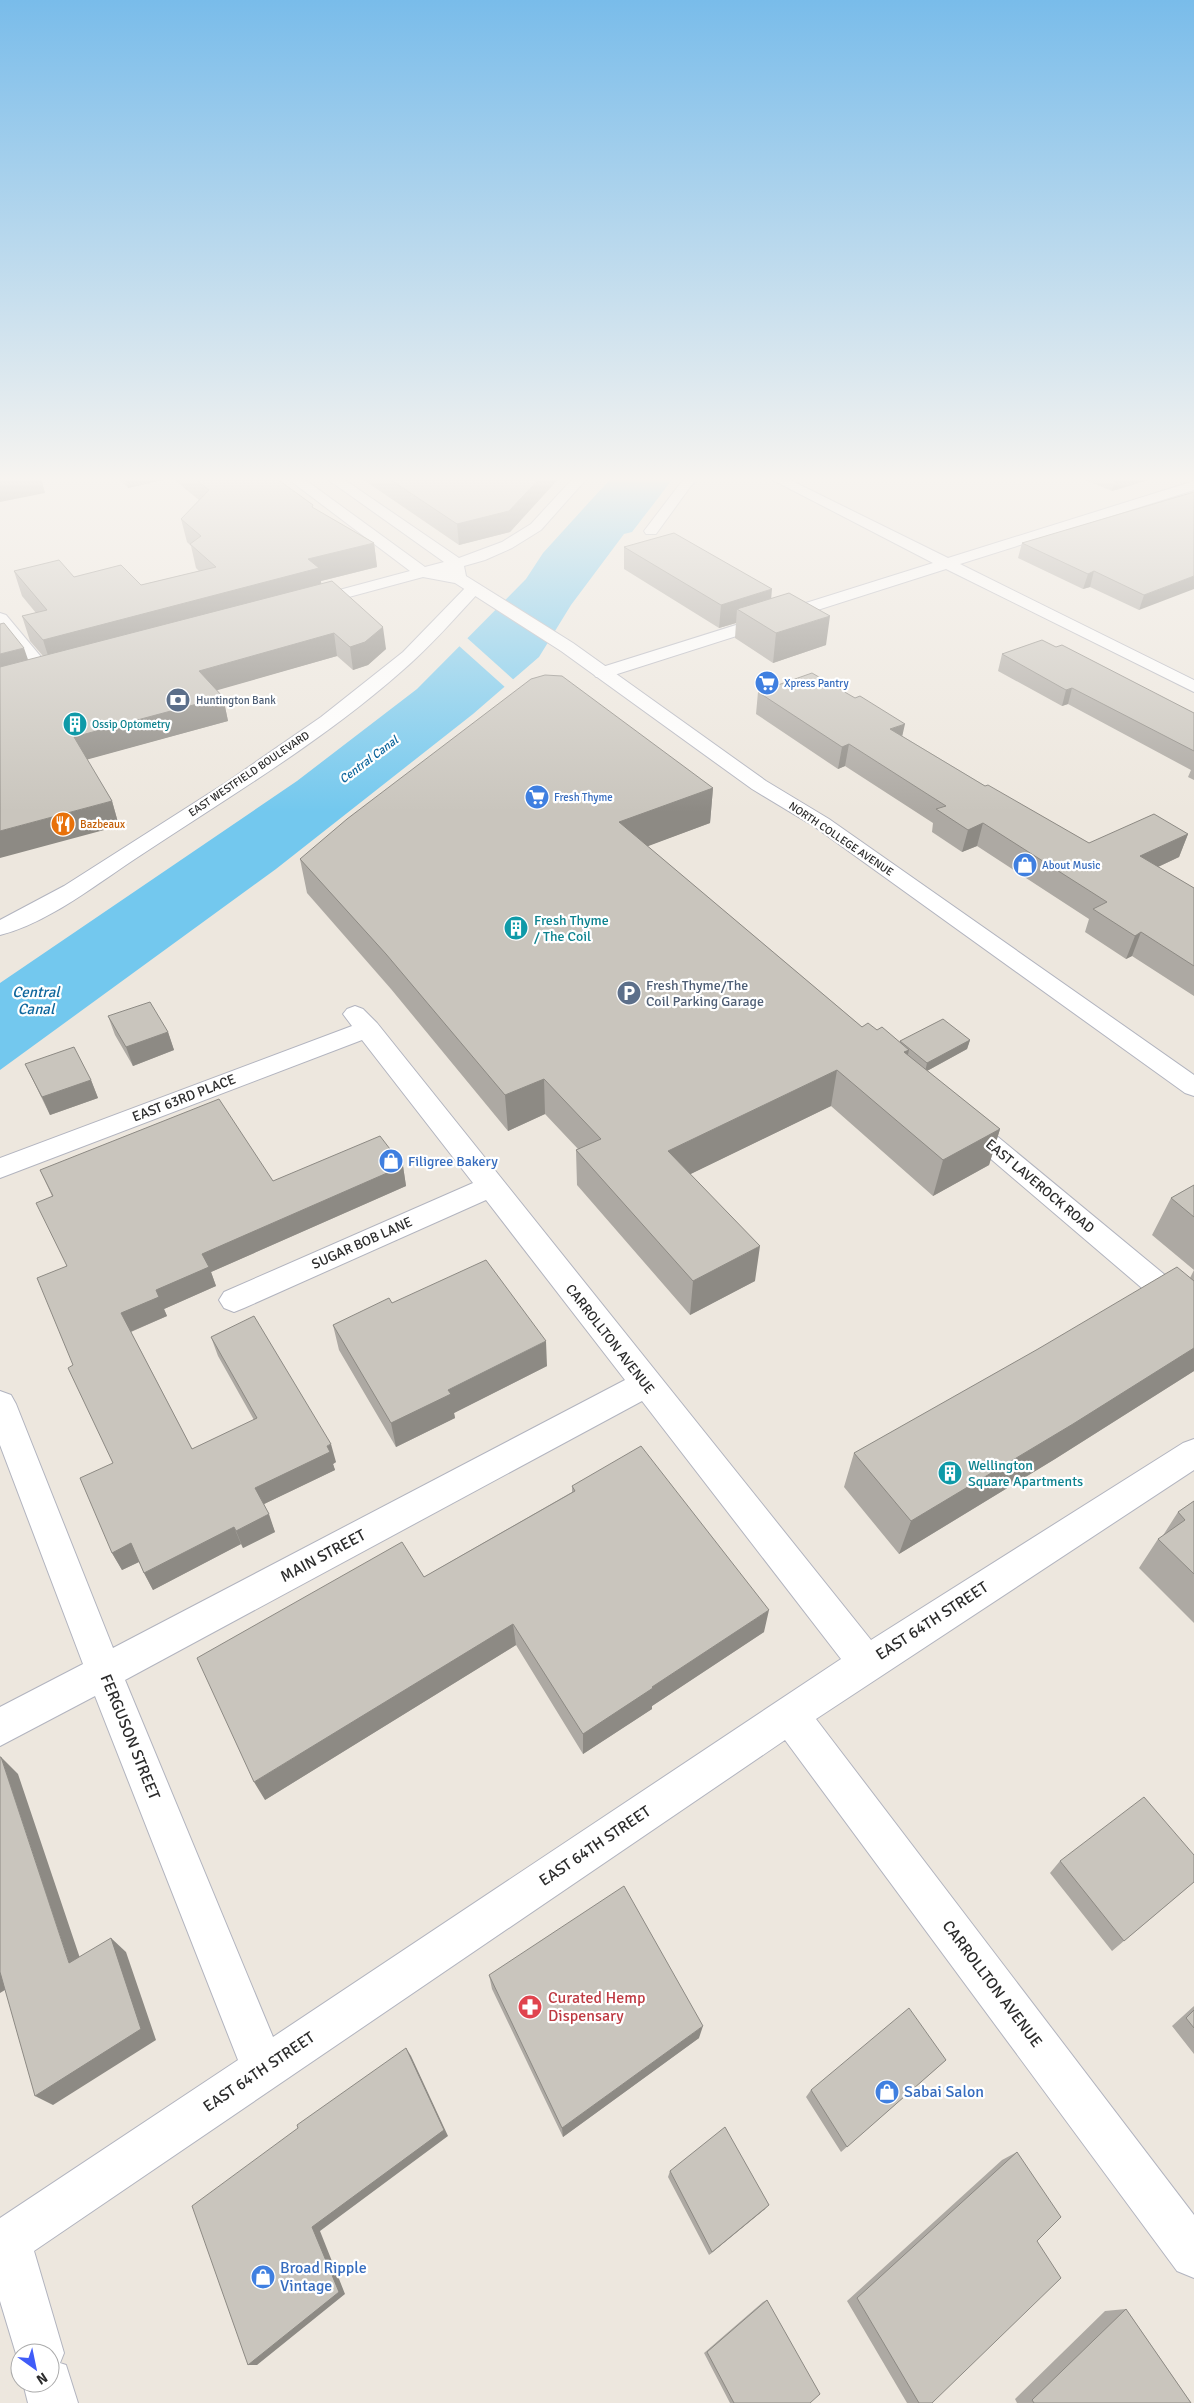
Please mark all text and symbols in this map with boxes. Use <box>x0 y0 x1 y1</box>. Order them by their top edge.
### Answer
supermarket icon: Xpress Pantry <box>754 670 780 696</box>
place label: Xpress Pantry <box>784 677 849 690</box>
bank icon: Huntington Bank <box>165 687 191 713</box>
place label: Huntington Bank <box>196 694 276 707</box>
building icon: Ossip Optometry <box>62 711 88 737</box>
place label: Ossip Optometry <box>92 718 171 731</box>
street label: EAST WESTFIELD BOULEVARD <box>186 729 312 819</box>
water label: Central Canal <box>337 732 403 787</box>
supermarket icon: Fresh Thyme <box>524 784 550 810</box>
place label: Fresh Thyme <box>554 791 613 804</box>
street label: NORTH COLLEGE AVENUE <box>786 799 896 879</box>
restaurant icon: Bazbeaux <box>50 811 76 837</box>
place label: Bazbeaux <box>80 818 125 831</box>
shop icon: About Music <box>1012 852 1038 878</box>
place label: About Music <box>1042 859 1100 872</box>
place label: Fresh Thyme / The Coil <box>534 912 609 945</box>
building icon: Fresh Thyme / The Coil <box>503 915 529 941</box>
place label: Fresh Thyme/The Coil Parking Garage <box>646 977 764 1010</box>
parking icon: Fresh Thyme/The Coil Parking Garage <box>616 980 642 1006</box>
water label: Central Canal <box>12 983 61 1018</box>
street label: EAST 63RD PLACE <box>130 1070 238 1126</box>
street label: EAST LAVEROCK ROAD <box>982 1135 1098 1237</box>
shop icon: Filigree Bakery <box>378 1148 404 1174</box>
place label: Filigree Bakery <box>408 1153 498 1170</box>
street label: SUGAR BOB LANE <box>309 1213 415 1273</box>
street label: CARROLLTON AVENUE <box>562 1281 658 1397</box>
place label: Wellington Square Apartments <box>968 1457 1083 1490</box>
building icon: Wellington Square Apartments <box>937 1460 963 1486</box>
street label: MAIN STREET <box>277 1525 369 1587</box>
street label: EAST 64TH STREET <box>872 1577 992 1665</box>
street label: FERGUSON STREET <box>96 1671 164 1803</box>
street label: EAST 64TH STREET <box>535 1801 655 1891</box>
street label: CARROLLTON AVENUE <box>938 1917 1046 2051</box>
place label: Curated Hemp Dispensary <box>548 1988 646 2026</box>
pharmacy icon: Curated Hemp Dispensary <box>517 1994 543 2020</box>
street label: EAST 64TH STREET <box>199 2027 319 2117</box>
shop icon: Sabai Salon <box>874 2079 900 2105</box>
place label: Sabai Salon <box>904 2082 984 2102</box>
place label: Broad Ripple Vintage <box>280 2258 367 2296</box>
shop icon: Broad Ripple Vintage <box>250 2264 276 2290</box>
north arrow <box>10 2343 60 2393</box>
text: N <box>33 2369 51 2388</box>

